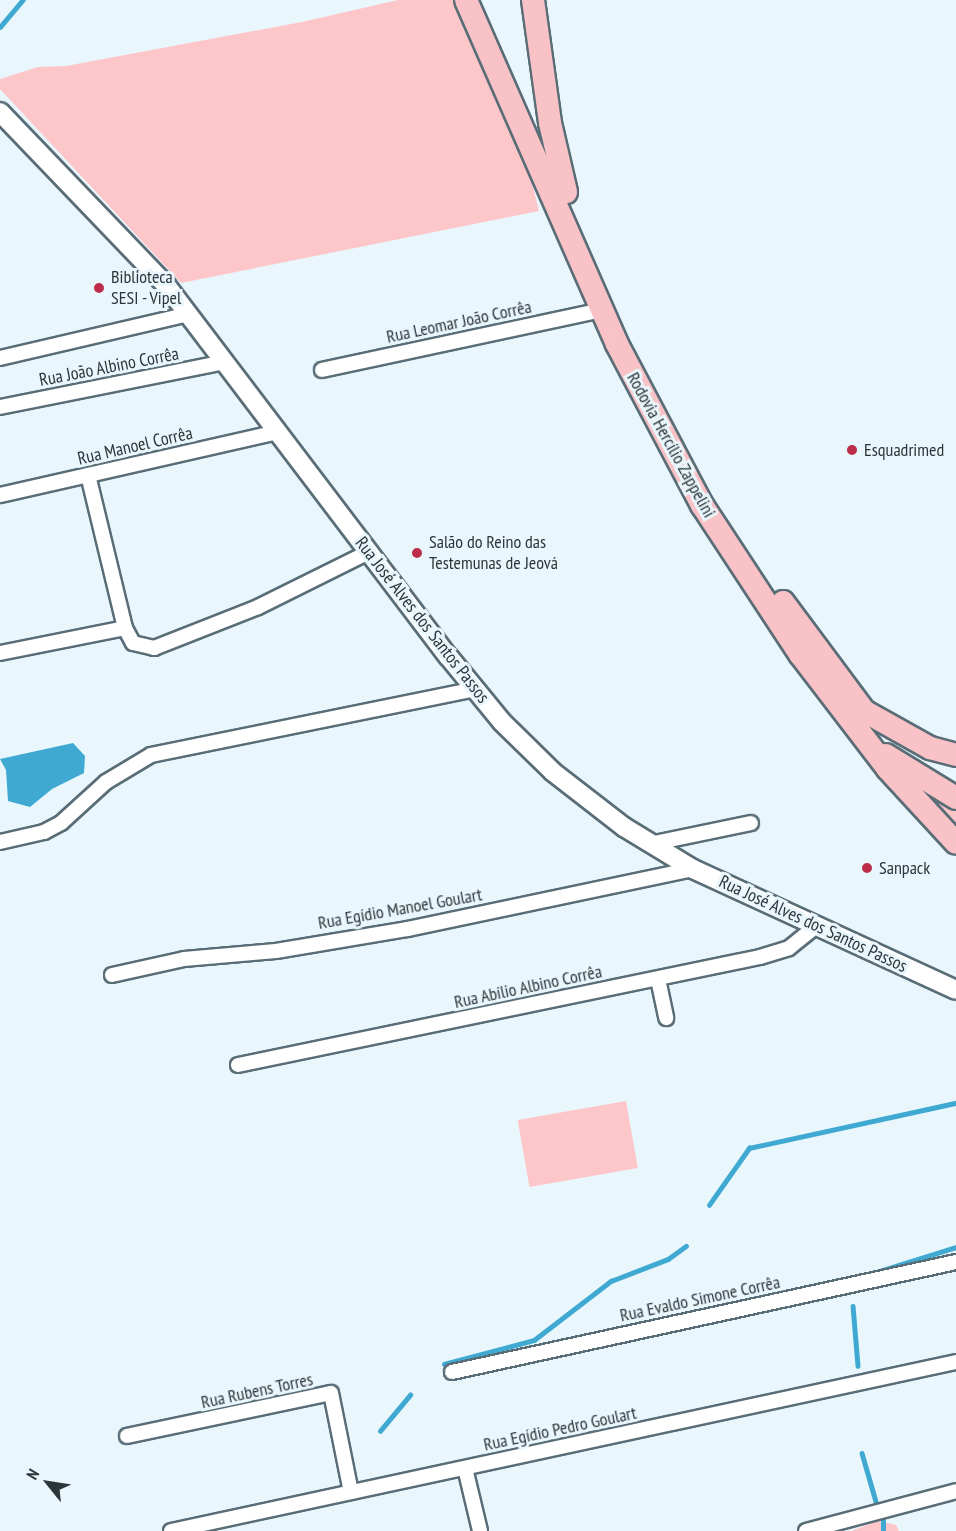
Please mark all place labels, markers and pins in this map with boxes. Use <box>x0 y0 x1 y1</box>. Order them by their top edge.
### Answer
place label: Biblioteca SESI - Vipel <box>111 267 183 310</box>
marker: Biblioteca SESI - Vipel <box>92 281 106 295</box>
place label: Esquadrimed <box>864 439 944 461</box>
marker: Esquadrimed <box>845 443 859 457</box>
place label: Salão do Reino das Testemunas de Jeová <box>429 532 558 574</box>
marker: Salão do Reino das Testemunas de Jeová <box>410 546 424 560</box>
place label: Sanpack <box>879 857 930 879</box>
marker: Sanpack <box>860 861 874 875</box>

